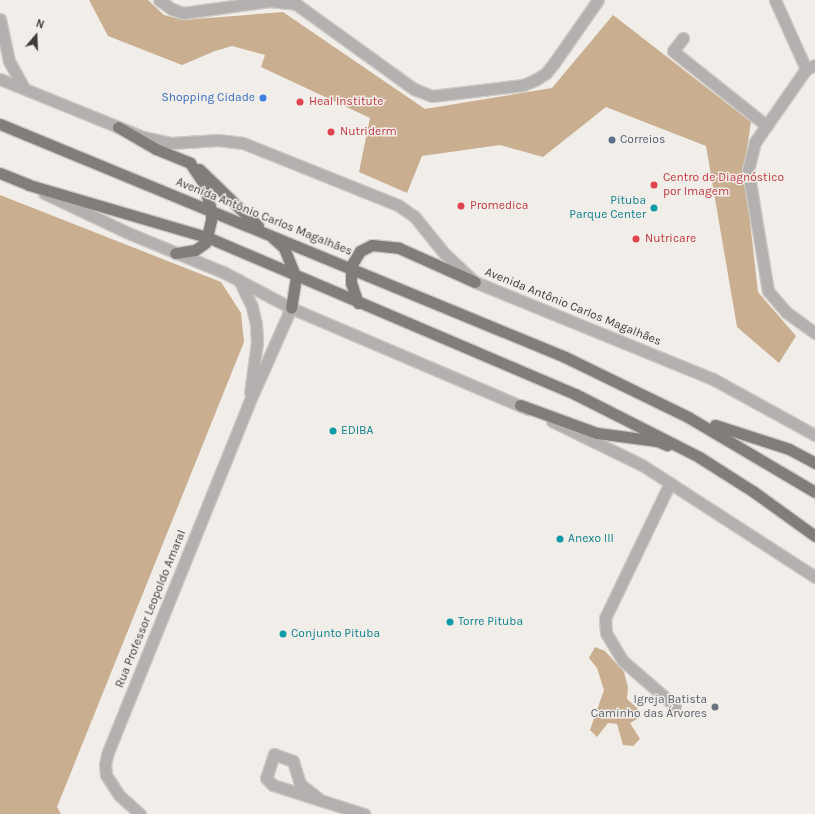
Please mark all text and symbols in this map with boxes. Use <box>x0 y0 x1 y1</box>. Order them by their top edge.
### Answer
north arrow <box>16 16 56 56</box>
text: N <box>34 17 46 32</box>
place label: Shopping Cidade <box>162 91 255 105</box>
marker: Shopping Cidade <box>258 93 268 103</box>
place label: Heal Institute <box>309 95 383 109</box>
marker: Heal Institute <box>294 96 306 108</box>
place label: Nutriderm <box>340 125 397 139</box>
marker: Nutriderm <box>325 126 337 138</box>
place label: Correios <box>620 133 665 147</box>
marker: Correios <box>607 135 617 145</box>
place label: Centro de Diagnóstico por Imagem <box>663 171 784 199</box>
street label: Avenida Antônio Carlos Magalhães <box>174 175 354 259</box>
marker: Centro de Diagnóstico por Imagem <box>648 179 660 191</box>
place label: Pituba Parque Center <box>569 194 646 222</box>
place label: Promedica <box>470 199 528 213</box>
marker: Promedica <box>455 200 467 212</box>
marker: Pituba Parque Center <box>649 203 659 213</box>
place label: Nutricare <box>645 232 696 246</box>
marker: Nutricare <box>630 233 642 245</box>
street label: Avenida Antônio Carlos Magalhães <box>483 265 663 349</box>
place label: EDIBA <box>341 424 373 438</box>
marker: EDIBA <box>328 426 338 436</box>
street label: Rua Professor Leopoldo Amaral <box>113 528 189 690</box>
place label: Anexo III <box>568 532 614 546</box>
marker: Anexo III <box>555 534 565 544</box>
place label: Torre Pituba <box>458 615 523 629</box>
marker: Torre Pituba <box>445 617 455 627</box>
place label: Conjunto Pituba <box>291 627 380 641</box>
marker: Conjunto Pituba <box>278 629 288 639</box>
place label: Igreja Batista Caminho das Árvores <box>591 693 707 721</box>
marker: Igreja Batista Caminho das Árvores <box>710 702 720 712</box>

